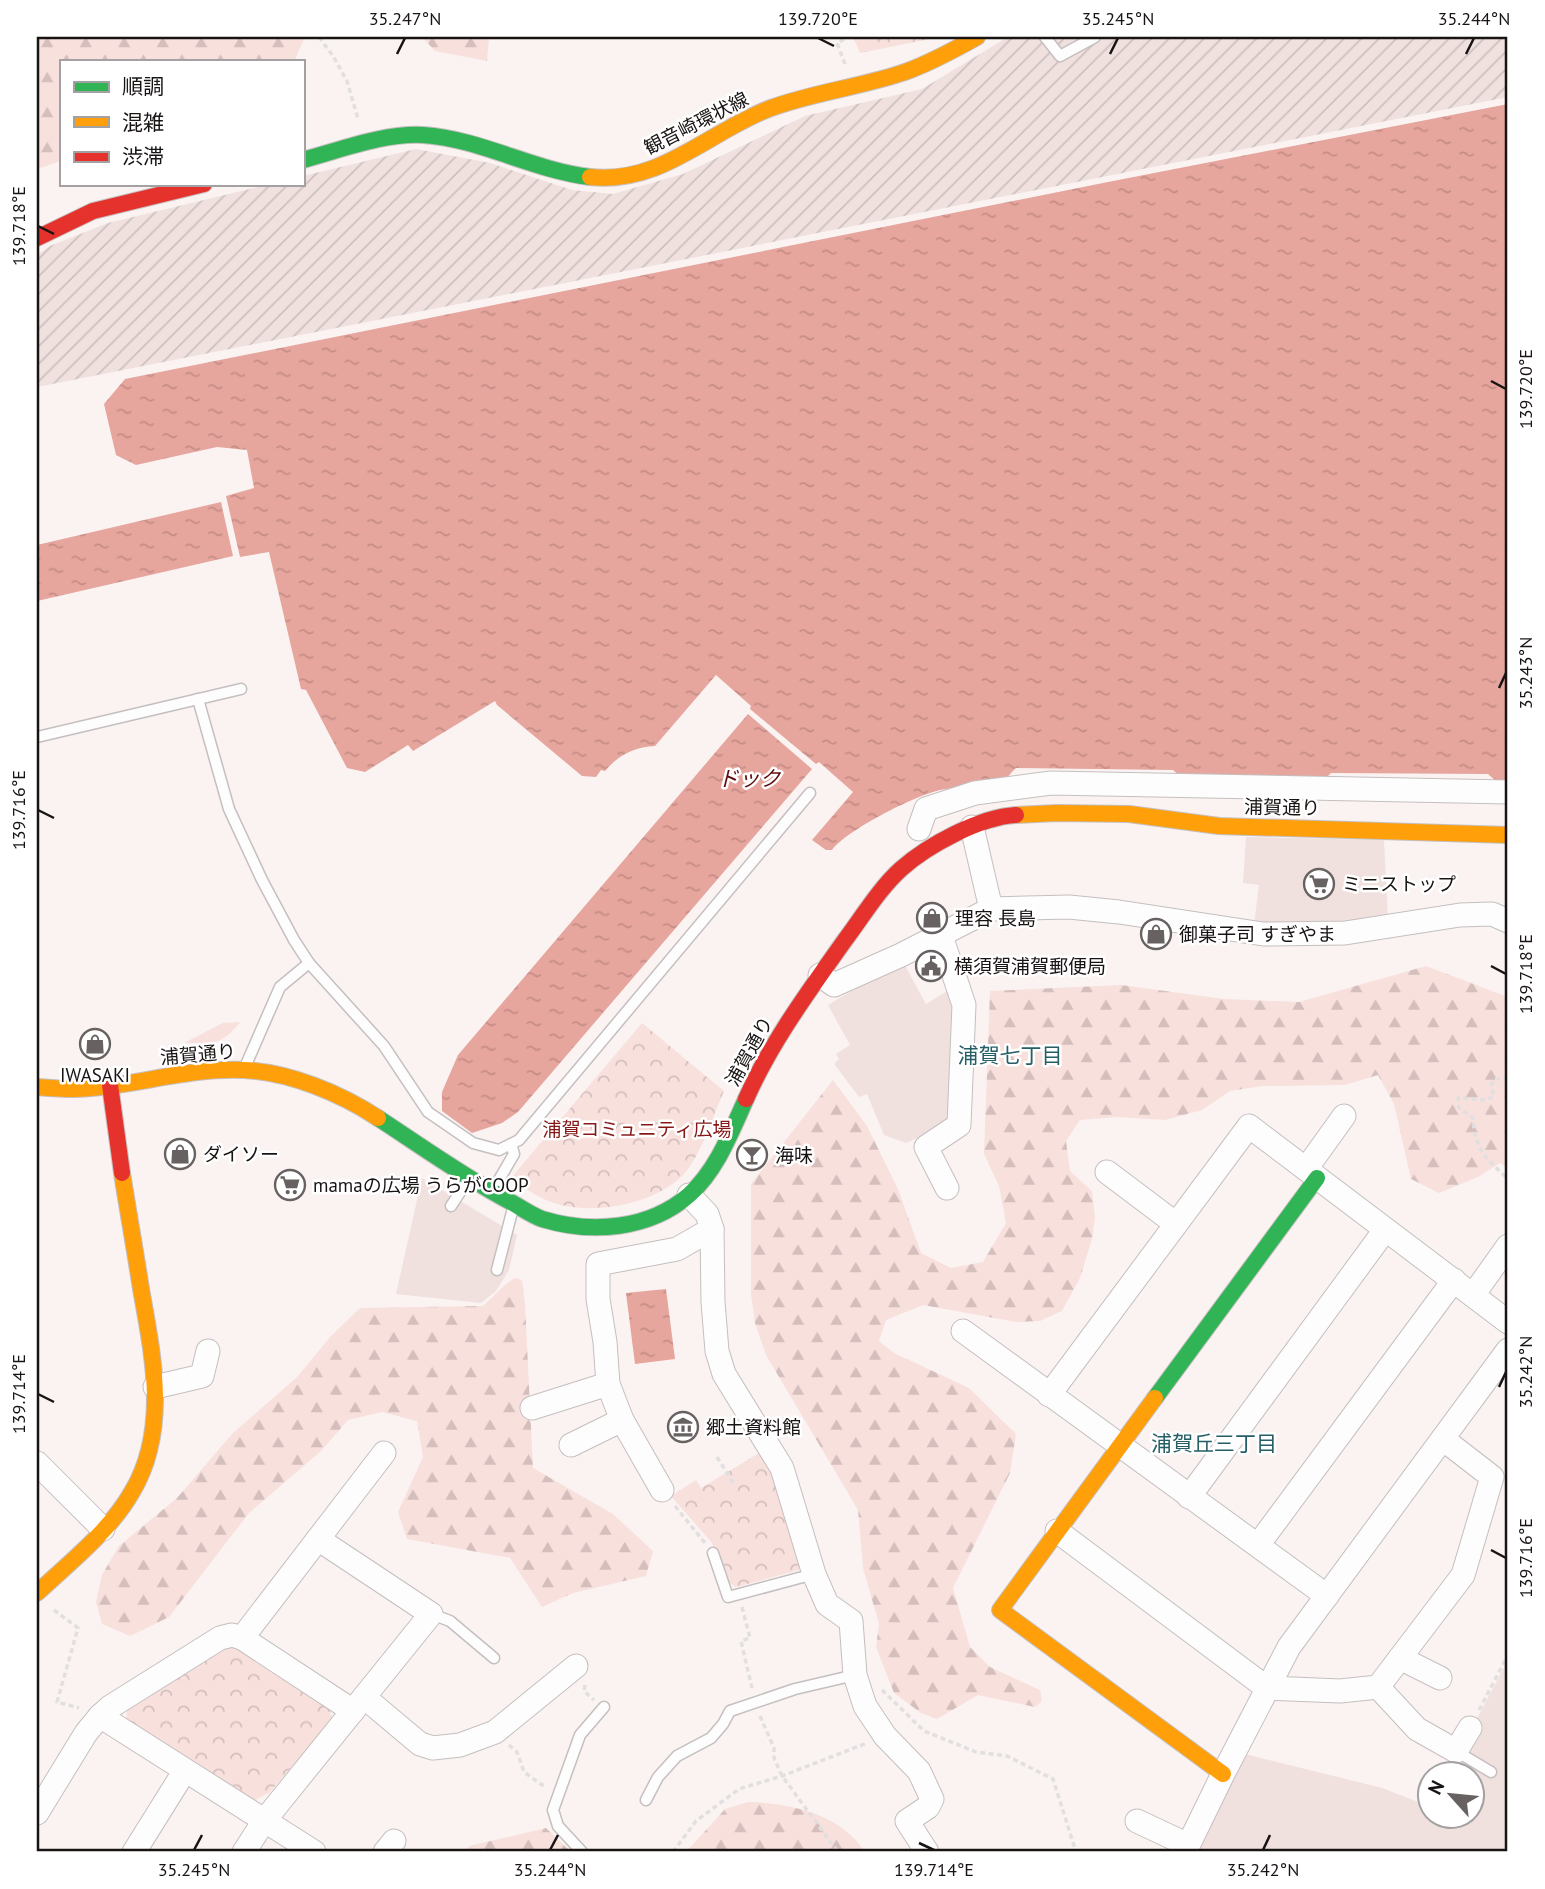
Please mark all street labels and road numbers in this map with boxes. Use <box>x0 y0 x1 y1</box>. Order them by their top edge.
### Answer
street label: 観音崎環状線 <box>640 86 752 160</box>
street label: 浦賀通り <box>1244 794 1320 820</box>
street label: 浦賀通り <box>720 1012 778 1090</box>
street label: 浦賀通り <box>159 1039 237 1069</box>

